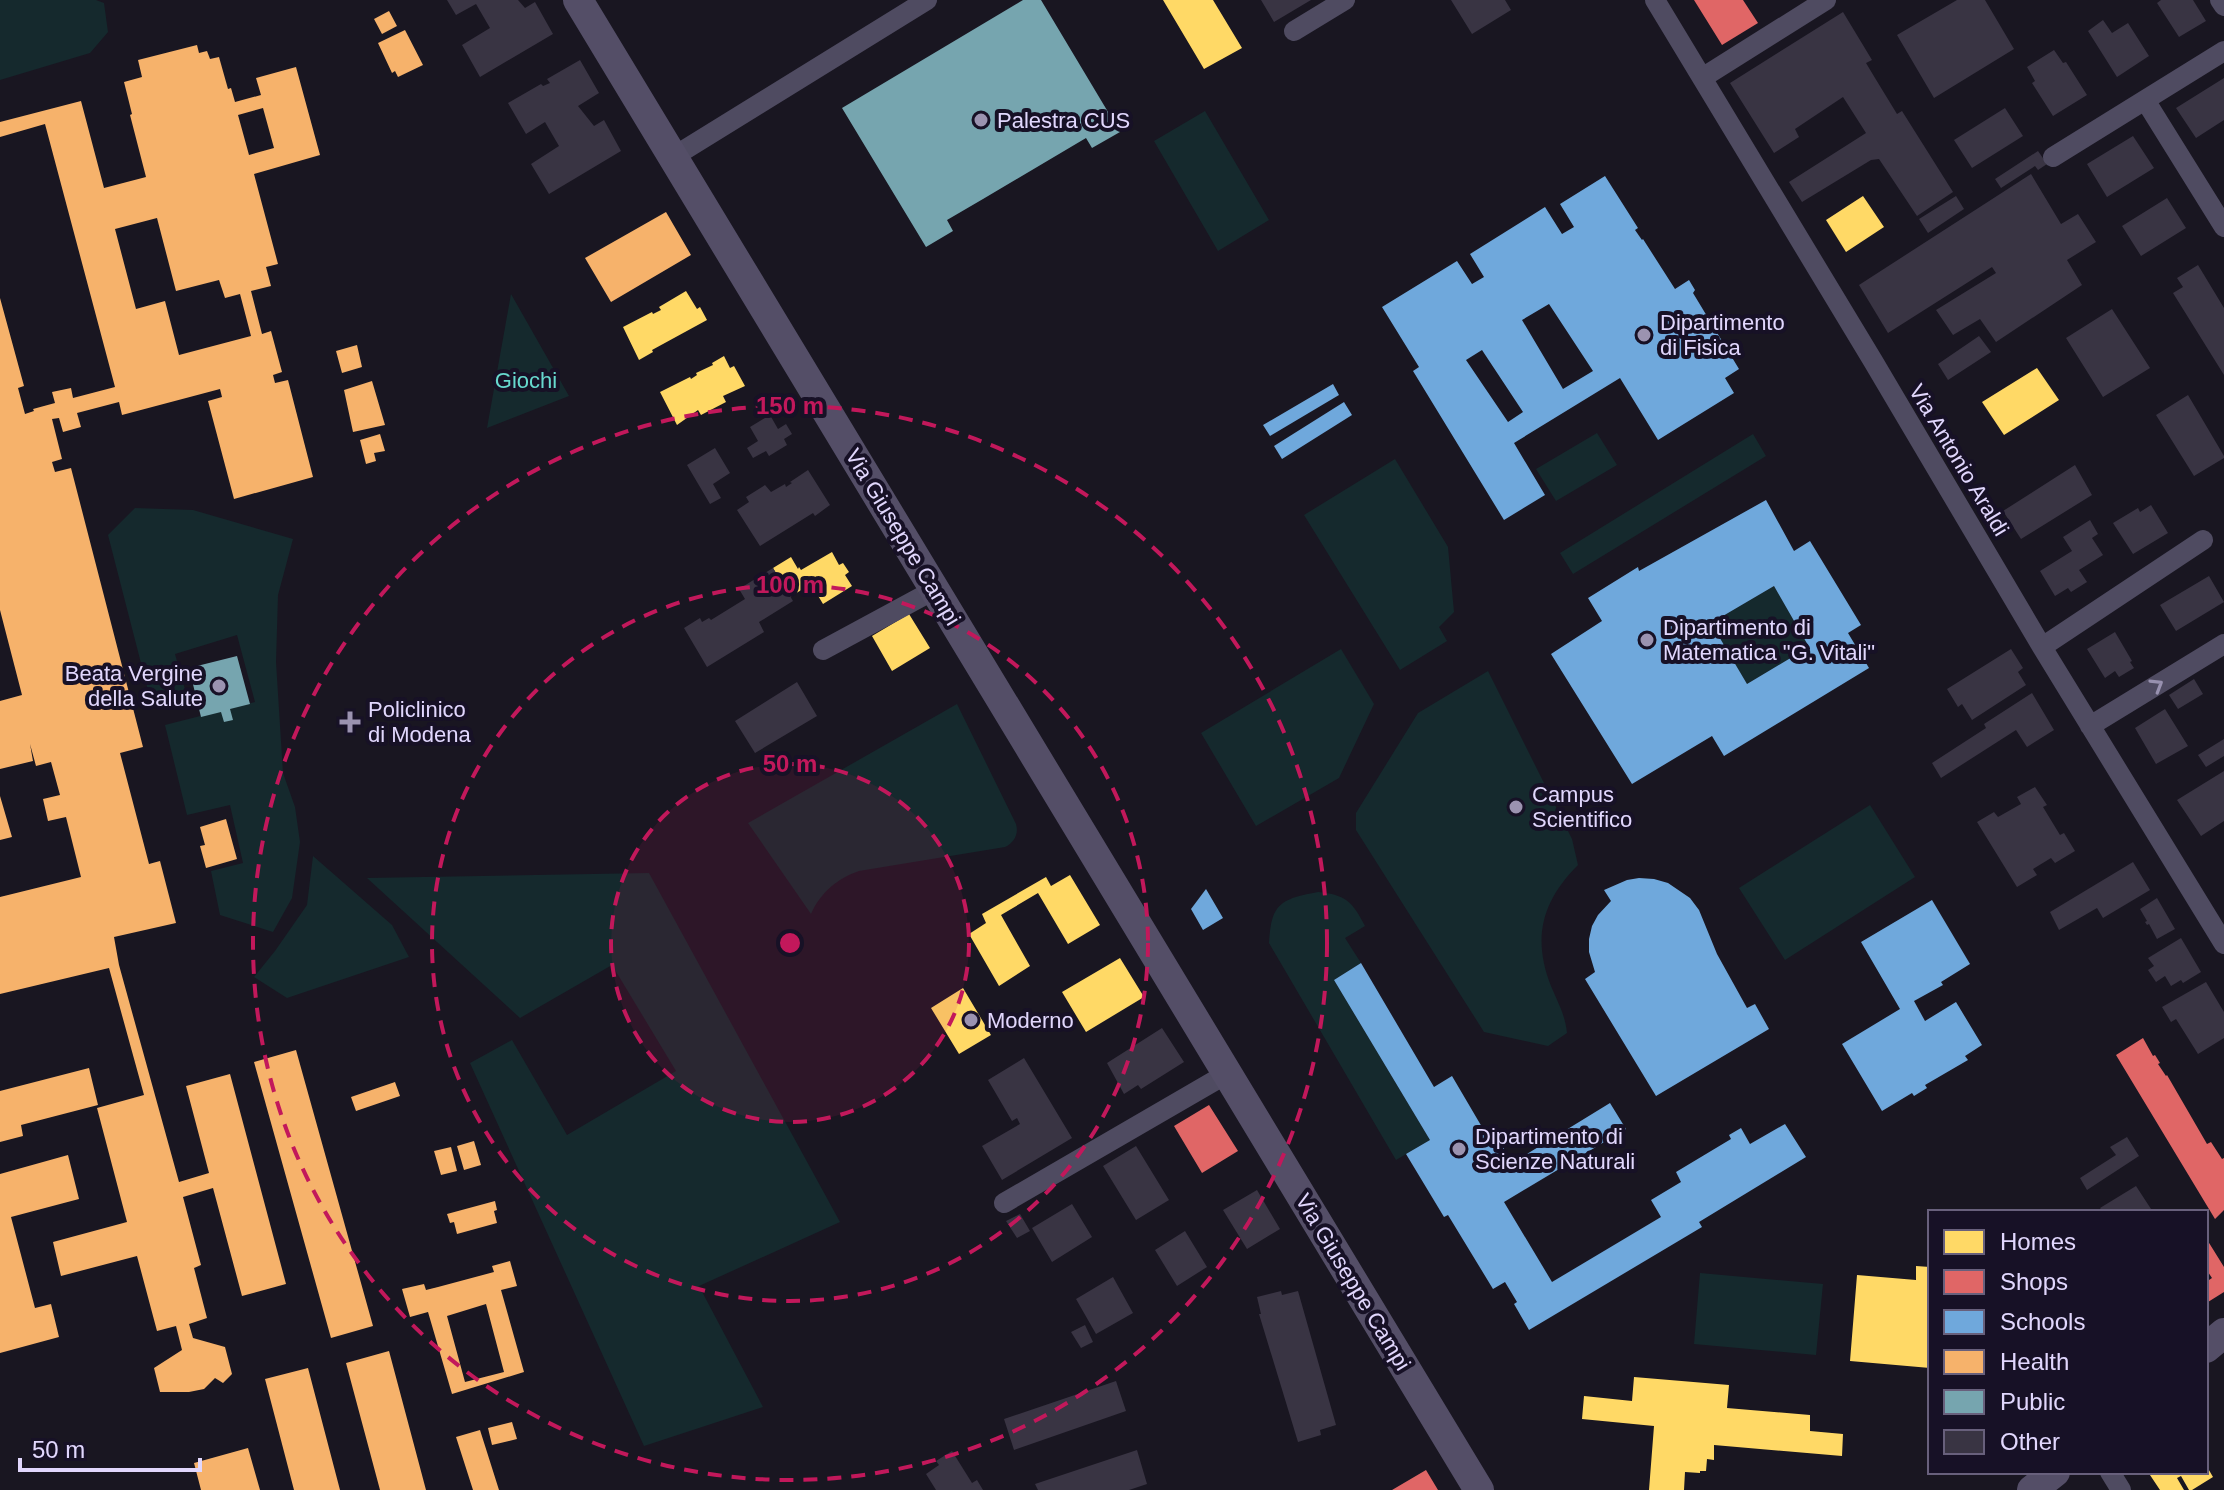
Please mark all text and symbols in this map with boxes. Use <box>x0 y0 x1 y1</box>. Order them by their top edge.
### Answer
place label: Palestra CUS <box>997 108 1130 133</box>
marker: Palestra CUS <box>972 111 990 129</box>
place label: Dipartimento di Fisica <box>1660 310 1785 360</box>
marker: Dipartimento di Fisica <box>1635 326 1653 344</box>
park label: Giochi <box>495 368 557 393</box>
street label: Via Antonio Araldi <box>1904 380 2014 540</box>
text: 150 m <box>756 392 824 419</box>
street label: Via Giuseppe Campi <box>840 444 966 630</box>
text: 100 m <box>756 571 824 598</box>
place label: Dipartimento di Matematica "G. Vitali" <box>1663 615 1875 665</box>
marker: Dipartimento di Matematica "G. Vitali" <box>1638 631 1656 649</box>
place label: Beata Vergine della Salute <box>65 661 203 711</box>
marker: Beata Vergine della Salute <box>210 677 228 695</box>
one-way arrow <box>2148 679 2163 695</box>
place label: Policlinico di Modena <box>368 697 472 747</box>
marker: Policlinico di Modena <box>339 711 361 733</box>
text: 50 m <box>763 750 817 777</box>
place label: Campus Scientifico <box>1532 782 1632 832</box>
marker: Campus Scientifico <box>1507 798 1525 816</box>
centre of rings <box>776 929 804 957</box>
place label: Moderno <box>987 1008 1074 1033</box>
marker: Moderno <box>962 1011 980 1029</box>
place label: Dipartimento di Scienze Naturali <box>1475 1124 1635 1174</box>
marker: Dipartimento di Scienze Naturali <box>1450 1140 1468 1158</box>
street label: Via Giuseppe Campi <box>1290 1189 1416 1375</box>
legend <box>1928 1210 2208 1474</box>
text: Homes <box>2000 1228 2076 1255</box>
text: Shops <box>2000 1268 2068 1295</box>
text: Schools <box>2000 1308 2085 1335</box>
text: Health <box>2000 1348 2069 1375</box>
text: Public <box>2000 1388 2065 1415</box>
scale bar <box>20 1422 200 1472</box>
text: Other <box>2000 1428 2060 1455</box>
text: 50 m <box>32 1436 85 1463</box>

